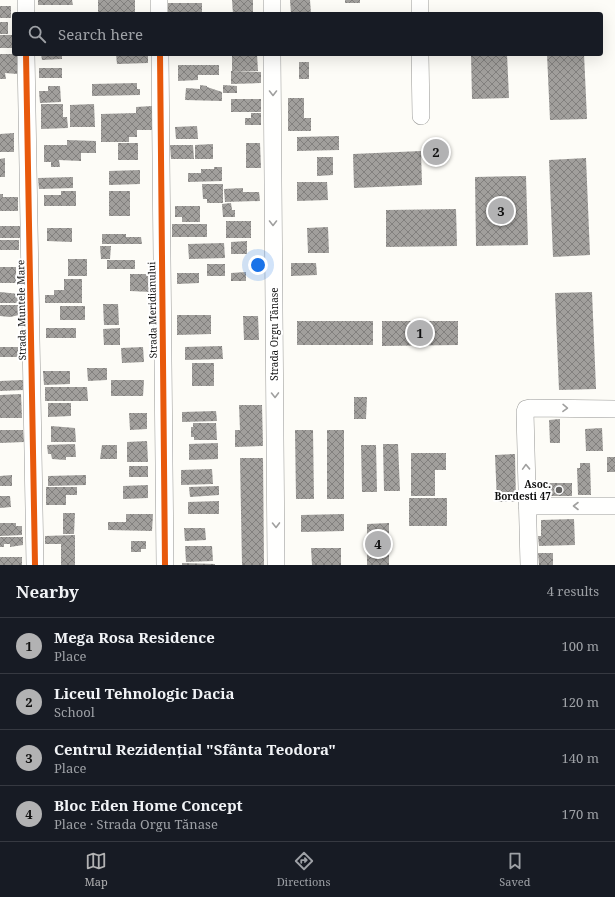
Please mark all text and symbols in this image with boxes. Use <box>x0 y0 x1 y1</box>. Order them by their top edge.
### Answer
search box <box>12 12 603 56</box>
icon: search <box>26 23 48 45</box>
text: Search here <box>58 24 143 44</box>
one-way arrow <box>269 90 277 96</box>
pin: 2 <box>423 137 449 167</box>
pin: 3 <box>488 196 514 226</box>
one-way arrow <box>269 220 277 226</box>
your location <box>248 255 268 275</box>
street label: Strada Muntele Mare <box>13 260 29 360</box>
street label: Strada Meridianului <box>144 261 160 358</box>
street label: Strada Orgu Tănase <box>267 287 281 381</box>
pin: 1 <box>407 318 433 348</box>
one-way arrow <box>270 392 279 398</box>
one-way arrow <box>562 404 568 412</box>
one-way arrow <box>522 464 530 470</box>
place label: Asoc. Bordesti 47 <box>494 477 551 503</box>
marker: Asoc. Bordesti 47 <box>554 485 564 495</box>
one-way arrow <box>573 502 579 510</box>
one-way arrow <box>272 522 280 528</box>
pin: 4 <box>365 529 391 559</box>
text: Nearby <box>16 580 79 603</box>
text: 4 results <box>547 582 599 600</box>
text: Mega Rosa Residence <box>54 627 215 647</box>
text: 1 <box>25 637 33 655</box>
text: 100 m <box>562 637 599 655</box>
text: Place <box>54 647 87 665</box>
text: Liceul Tehnologic Dacia <box>54 683 234 703</box>
text: 2 <box>25 693 33 711</box>
text: 120 m <box>562 693 599 711</box>
text: School <box>54 703 95 721</box>
text: Centrul Rezidențial "Sfânta Teodora" <box>54 739 336 759</box>
text: 3 <box>25 749 33 767</box>
text: 140 m <box>562 749 599 767</box>
text: Place <box>54 759 87 777</box>
text: Bloc Eden Home Concept <box>54 795 243 815</box>
text: 4 <box>25 805 33 823</box>
text: 170 m <box>562 805 599 823</box>
text: Place · Strada Orgu Tănase <box>54 815 218 833</box>
tab: Map <box>84 850 108 889</box>
tab: Directions <box>277 850 330 889</box>
tab: Saved <box>499 850 531 889</box>

